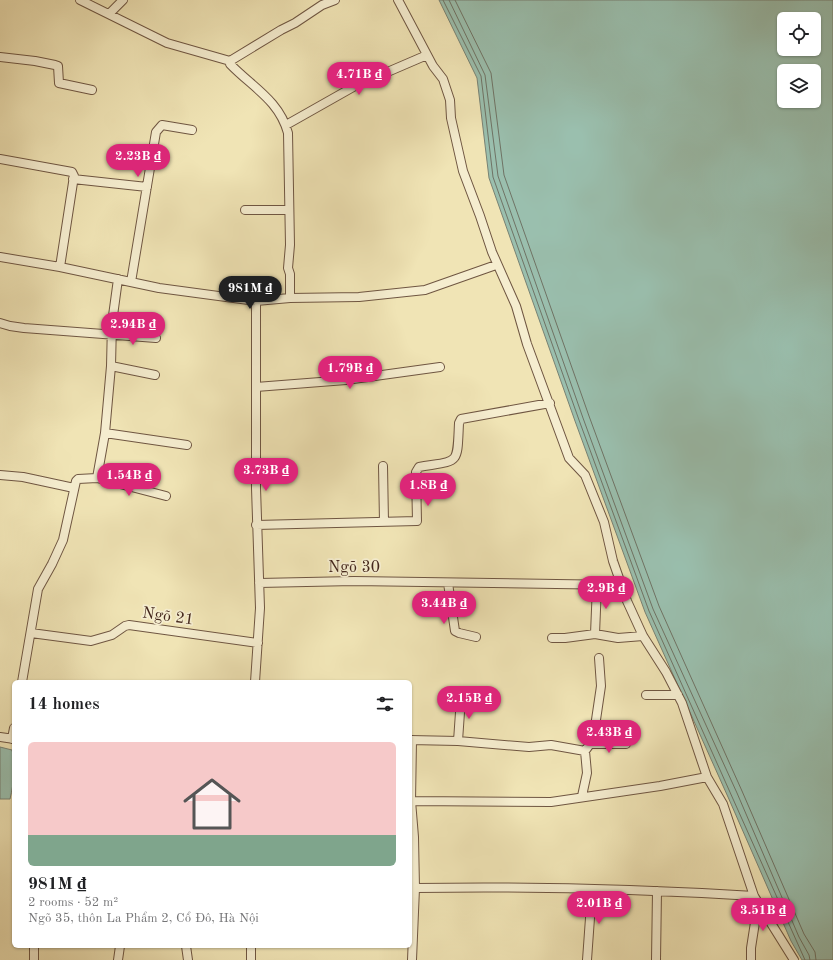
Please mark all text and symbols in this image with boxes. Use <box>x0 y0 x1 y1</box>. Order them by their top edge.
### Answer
map controls <box>777 12 821 108</box>
button: locate <box>777 12 821 56</box>
pin: 4.71B ₫ <box>322 62 396 96</box>
button: layers <box>777 64 821 108</box>
text: 4.71B ₫ <box>336 68 382 81</box>
pin: 2.23B ₫ <box>101 144 175 178</box>
text: 2.23B ₫ <box>115 150 161 163</box>
pin: 981M ₫ <box>217 276 283 310</box>
text: 981M ₫ <box>228 282 272 295</box>
pin: 2.94B ₫ <box>96 312 170 346</box>
text: 2.94B ₫ <box>110 318 156 331</box>
pin: 1.79B ₫ <box>313 356 387 390</box>
text: 1.79B ₫ <box>327 362 373 375</box>
pin: 3.73B ₫ <box>229 458 303 492</box>
pin: 1.54B ₫ <box>92 463 166 497</box>
text: 3.73B ₫ <box>243 464 289 477</box>
text: 1.54B ₫ <box>106 469 152 482</box>
pin: 1.8B ₫ <box>395 473 461 507</box>
text: 1.8B ₫ <box>409 479 447 492</box>
street label: Ngõ 30 <box>328 560 380 576</box>
pin: 2.9B ₫ <box>573 576 639 610</box>
text: 2.9B ₫ <box>587 582 625 595</box>
pin: 3.44B ₫ <box>407 591 481 625</box>
text: 3.44B ₫ <box>421 597 467 610</box>
street label: Ngõ 21 <box>141 605 195 629</box>
pin: 2.15B ₫ <box>432 686 506 720</box>
text: 2.15B ₫ <box>446 692 492 705</box>
icon: filters <box>374 693 396 715</box>
text: 14 homes <box>28 696 100 713</box>
pin: 2.43B ₫ <box>572 720 646 754</box>
text: 2.43B ₫ <box>586 726 632 739</box>
icon: home <box>176 768 248 840</box>
text: 981M ₫ <box>28 876 86 893</box>
pin: 2.01B ₫ <box>562 891 636 925</box>
text: 2 rooms · 52 m² <box>28 896 118 909</box>
text: 2.01B ₫ <box>576 897 622 910</box>
pin: 3.51B ₫ <box>726 898 800 932</box>
text: 3.51B ₫ <box>740 904 786 917</box>
text: Ngõ 35, thôn La Phẩm 2, Cổ Đô, Hà Nội <box>28 912 259 925</box>

